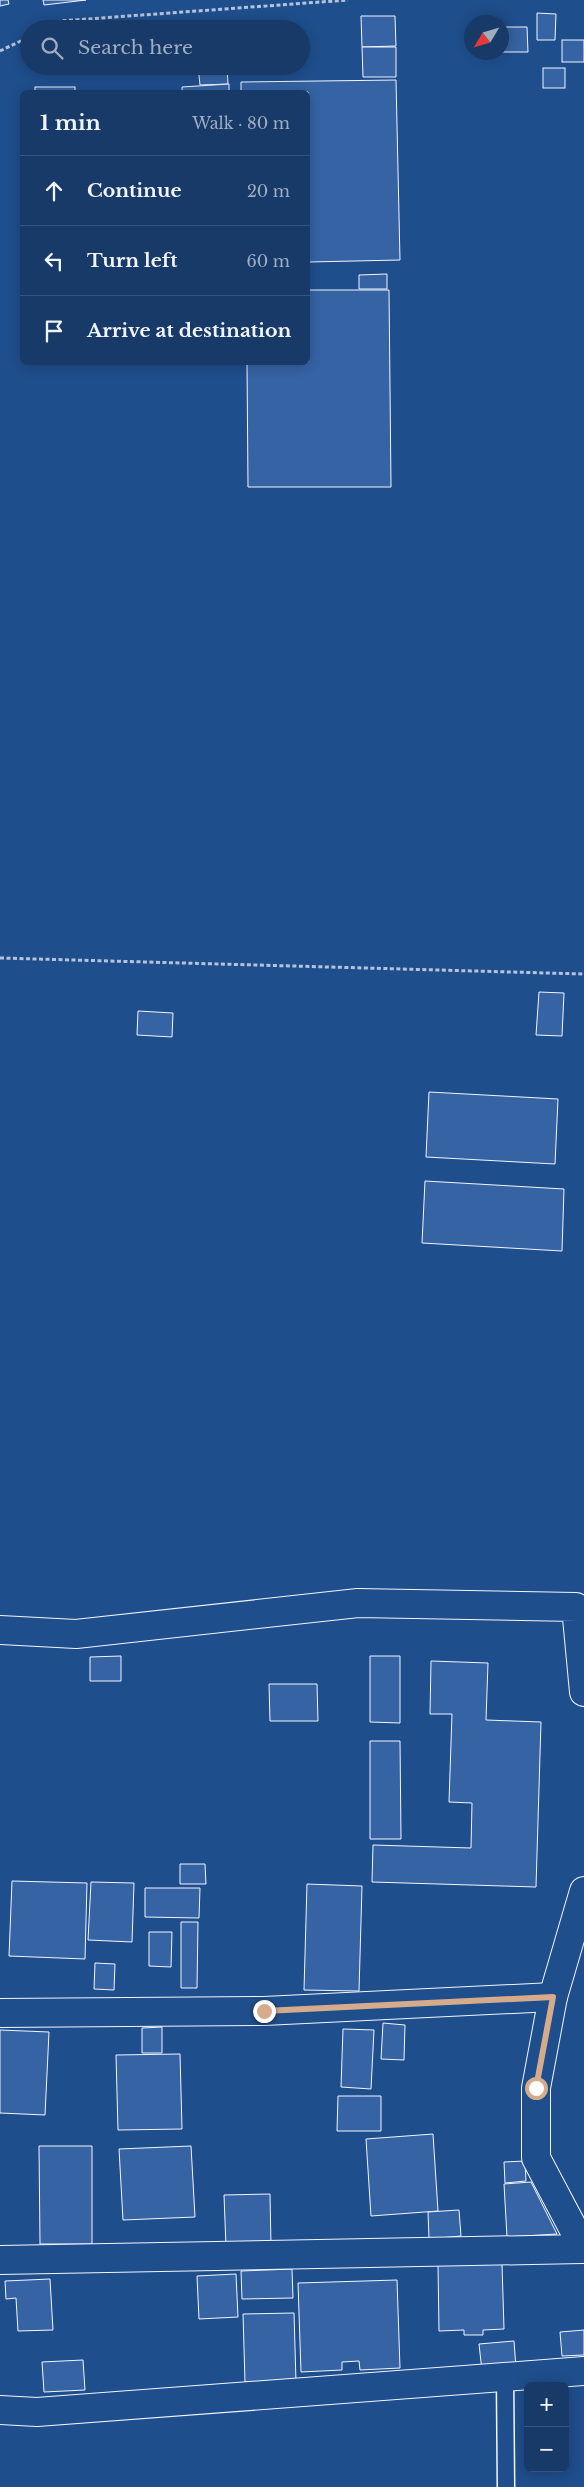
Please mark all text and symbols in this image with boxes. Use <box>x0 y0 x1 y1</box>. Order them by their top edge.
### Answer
north arrow <box>464 15 509 60</box>
search box <box>20 20 310 75</box>
icon: search <box>38 34 66 62</box>
text: Search here <box>78 36 193 59</box>
text: 1 min <box>40 110 101 136</box>
text: Walk · 80 m <box>192 113 290 133</box>
icon: ahead <box>40 177 68 205</box>
text: Continue <box>87 179 182 202</box>
text: 20 m <box>247 181 290 201</box>
icon: left <box>40 247 68 275</box>
text: Turn left <box>87 249 178 272</box>
text: 60 m <box>247 251 290 271</box>
icon: arrive <box>40 317 68 345</box>
text: Arrive at destination <box>87 319 291 342</box>
route end <box>253 2000 276 2023</box>
route start <box>525 2077 548 2100</box>
map controls <box>524 2382 569 2472</box>
button: + <box>524 2382 569 2427</box>
button: − <box>524 2427 569 2472</box>

